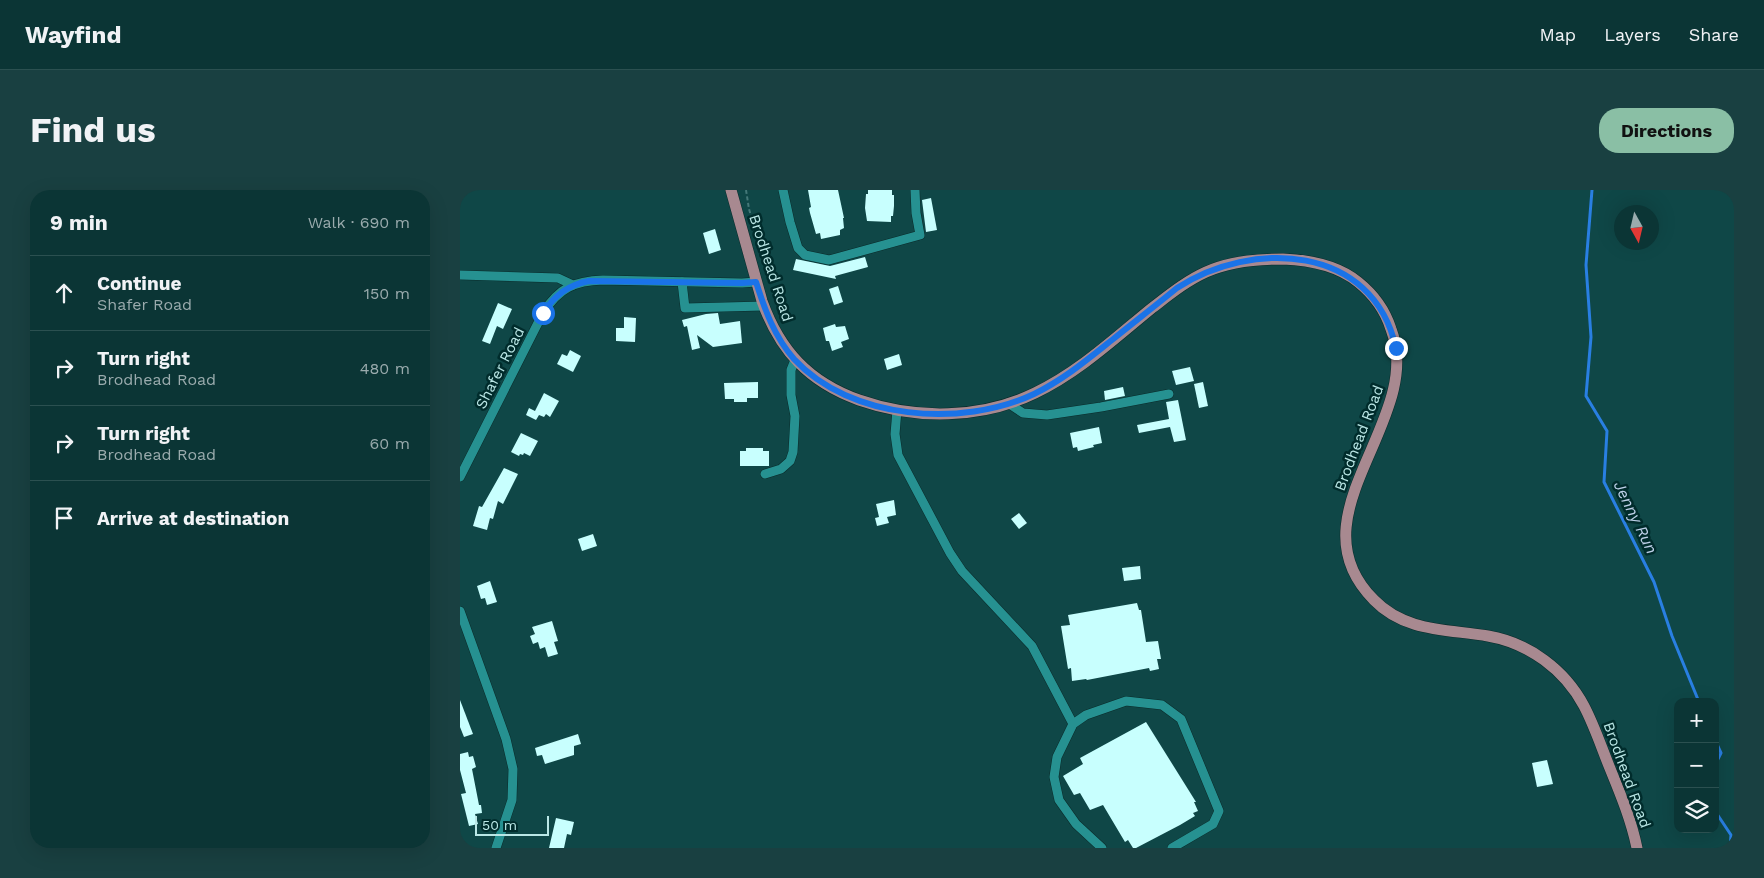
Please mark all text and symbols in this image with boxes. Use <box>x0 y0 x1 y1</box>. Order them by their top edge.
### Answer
text: Wayfind <box>25 21 121 49</box>
text: Map <box>1539 24 1576 45</box>
text: Layers <box>1604 24 1661 45</box>
text: Share <box>1689 24 1739 45</box>
button: Directions <box>1599 108 1734 153</box>
text: Find us <box>30 109 156 151</box>
north arrow <box>1614 205 1659 250</box>
text: 9 min <box>50 210 108 235</box>
street label: Brodhead Road <box>745 212 797 324</box>
text: Walk · 690 m <box>308 213 410 232</box>
text: Continue <box>97 272 181 295</box>
icon: ahead <box>50 279 78 307</box>
text: 150 m <box>364 284 410 303</box>
text: Shafer Road <box>97 295 192 314</box>
route start <box>532 302 555 325</box>
street label: Shafer Road <box>472 324 528 412</box>
route end <box>1385 337 1408 360</box>
text: Turn right <box>97 347 190 370</box>
icon: right <box>50 354 78 382</box>
text: 480 m <box>360 359 410 378</box>
text: Brodhead Road <box>97 370 216 389</box>
street label: Brodhead Road <box>1331 383 1387 493</box>
text: Turn right <box>97 422 190 445</box>
icon: right <box>50 429 78 457</box>
text: 60 m <box>370 434 410 453</box>
text: Brodhead Road <box>97 445 216 464</box>
water label: Jenny Run <box>1610 478 1661 557</box>
icon: arrive <box>50 504 78 532</box>
text: Arrive at destination <box>97 507 289 530</box>
map controls <box>1674 698 1719 833</box>
button: + <box>1674 698 1719 743</box>
street label: Brodhead Road <box>1599 719 1655 831</box>
button: − <box>1674 743 1719 788</box>
button: layers <box>1674 788 1719 833</box>
scale bar <box>475 813 549 836</box>
text: 50 m <box>482 817 517 833</box>

